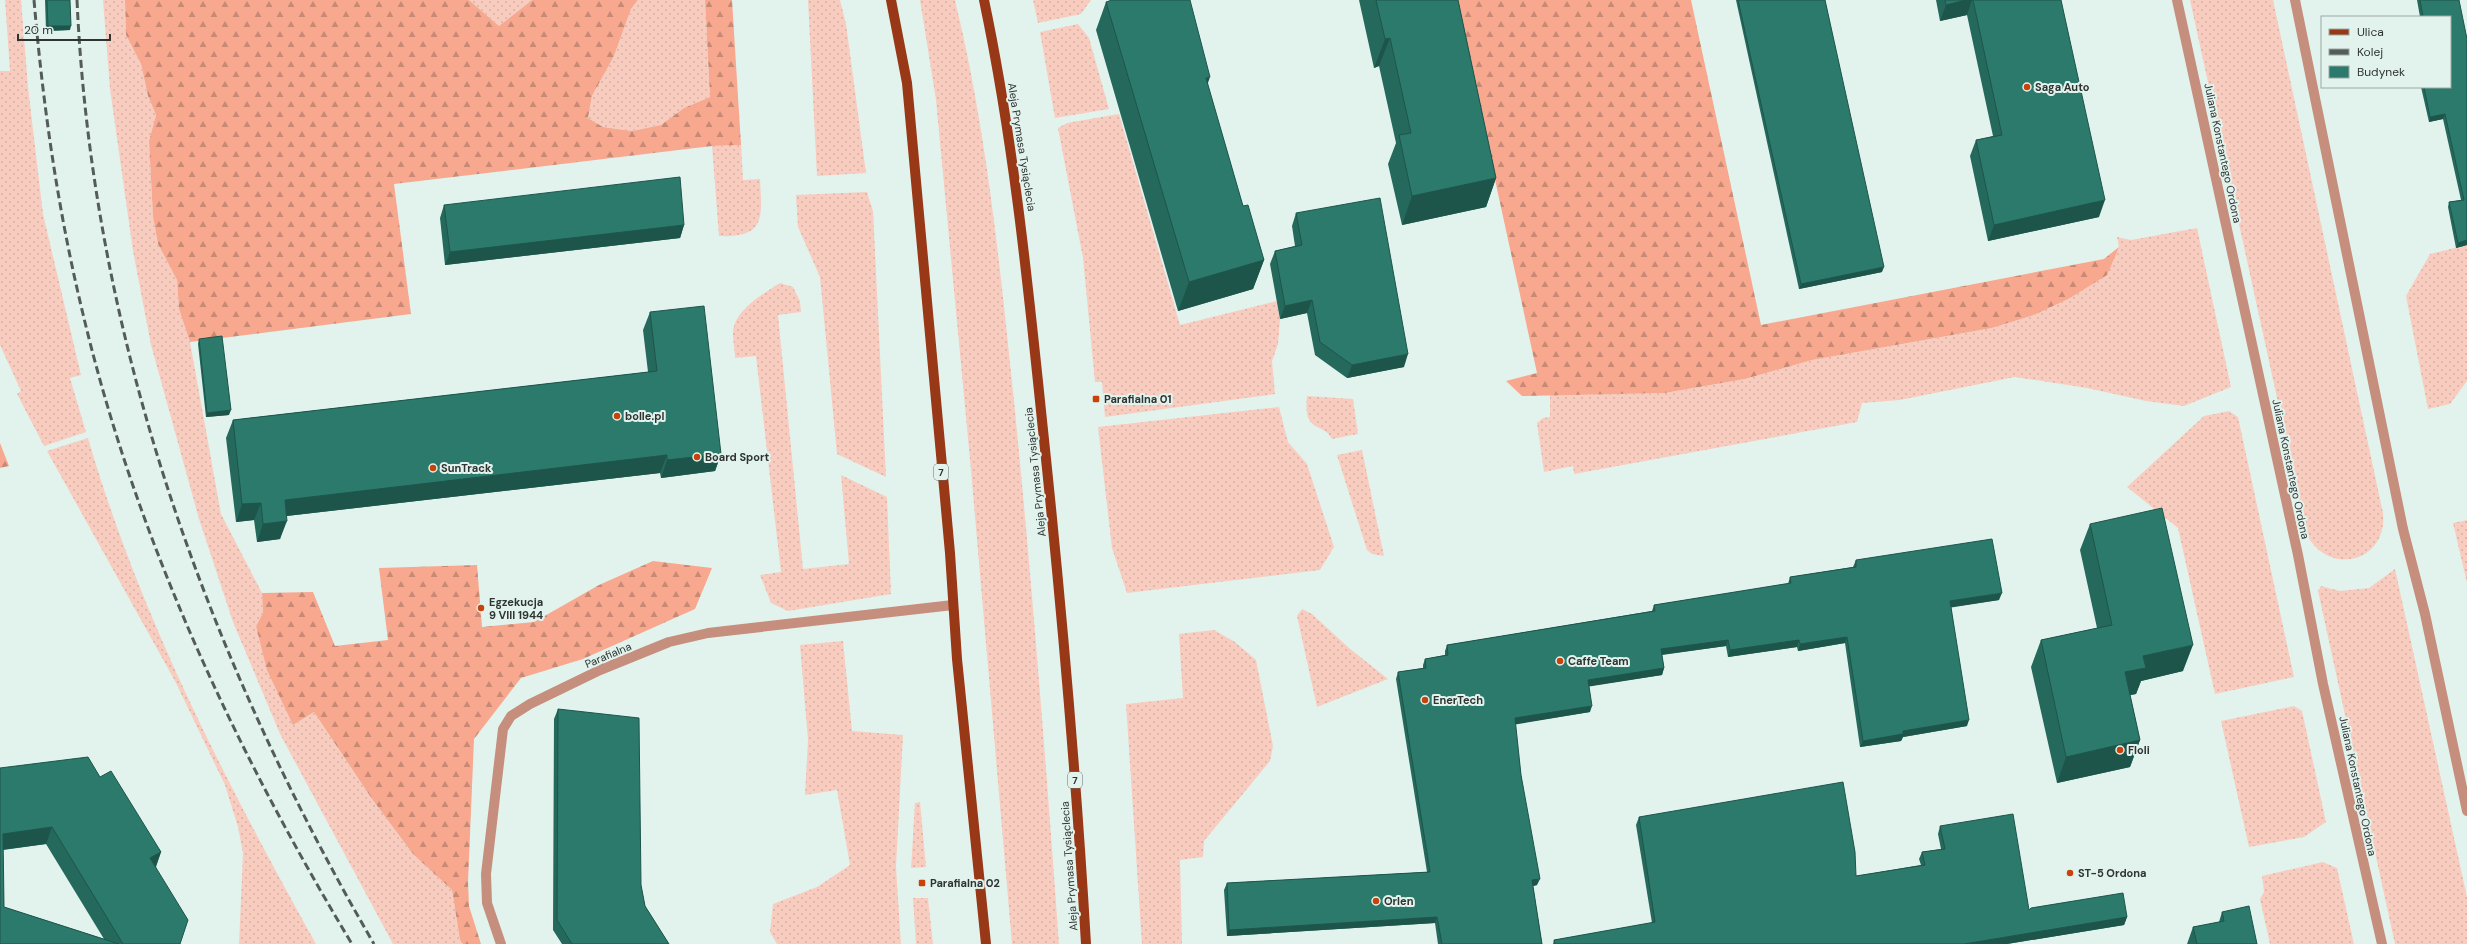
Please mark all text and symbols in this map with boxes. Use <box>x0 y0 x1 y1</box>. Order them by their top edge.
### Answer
scale bar <box>18 16 110 42</box>
legend <box>2321 16 2451 88</box>
text: 20 m <box>24 22 53 38</box>
text: Ulica <box>2357 24 2384 40</box>
text: Kolej <box>2357 44 2383 60</box>
text: Budynek <box>2357 64 2405 80</box>
place label: Saga Auto <box>2035 80 2090 94</box>
street label: Aleja Prymasa Tysiąclecia <box>1005 82 1039 212</box>
marker: Saga Auto <box>2022 82 2032 92</box>
street label: Juliana Konstantego Ordona <box>2201 82 2245 224</box>
place label: Parafialna 01 <box>1104 392 1171 406</box>
marker: Parafialna 01 <box>1091 394 1101 404</box>
street label: Juliana Konstantego Ordona <box>2269 398 2313 540</box>
street label: Aleja Prymasa Tysiąclecia <box>1021 407 1049 537</box>
place label: bolle.pl <box>625 409 664 423</box>
marker: bolle.pl <box>612 411 622 421</box>
place label: Board Sport <box>705 450 769 464</box>
marker: Board Sport <box>692 452 702 462</box>
place label: SunTrack <box>441 461 492 475</box>
marker: SunTrack <box>428 463 438 473</box>
road number: 7 <box>934 464 948 480</box>
place label: Egzekucja 9 VIII 1944 <box>489 595 543 622</box>
marker: Egzekucja 9 VIII 1944 <box>476 603 486 613</box>
street label: Parafialna <box>583 639 633 671</box>
place label: Caffe Team <box>1568 654 1629 668</box>
marker: Caffe Team <box>1555 656 1565 666</box>
place label: EnerTech <box>1433 693 1483 707</box>
marker: EnerTech <box>1420 695 1430 705</box>
street label: Juliana Konstantego Ordona <box>2336 715 2380 857</box>
place label: Floli <box>2128 743 2150 757</box>
marker: Floli <box>2115 745 2125 755</box>
road number: 7 <box>1068 772 1082 788</box>
street label: Aleja Prymasa Tysiąclecia <box>1057 801 1081 931</box>
place label: ST-5 Ordona <box>2078 866 2147 880</box>
marker: ST-5 Ordona <box>2065 868 2075 878</box>
place label: Parafialna 02 <box>930 876 1000 890</box>
marker: Parafialna 02 <box>917 878 927 888</box>
place label: Orlen <box>1384 894 1414 908</box>
marker: Orlen <box>1371 896 1381 906</box>

